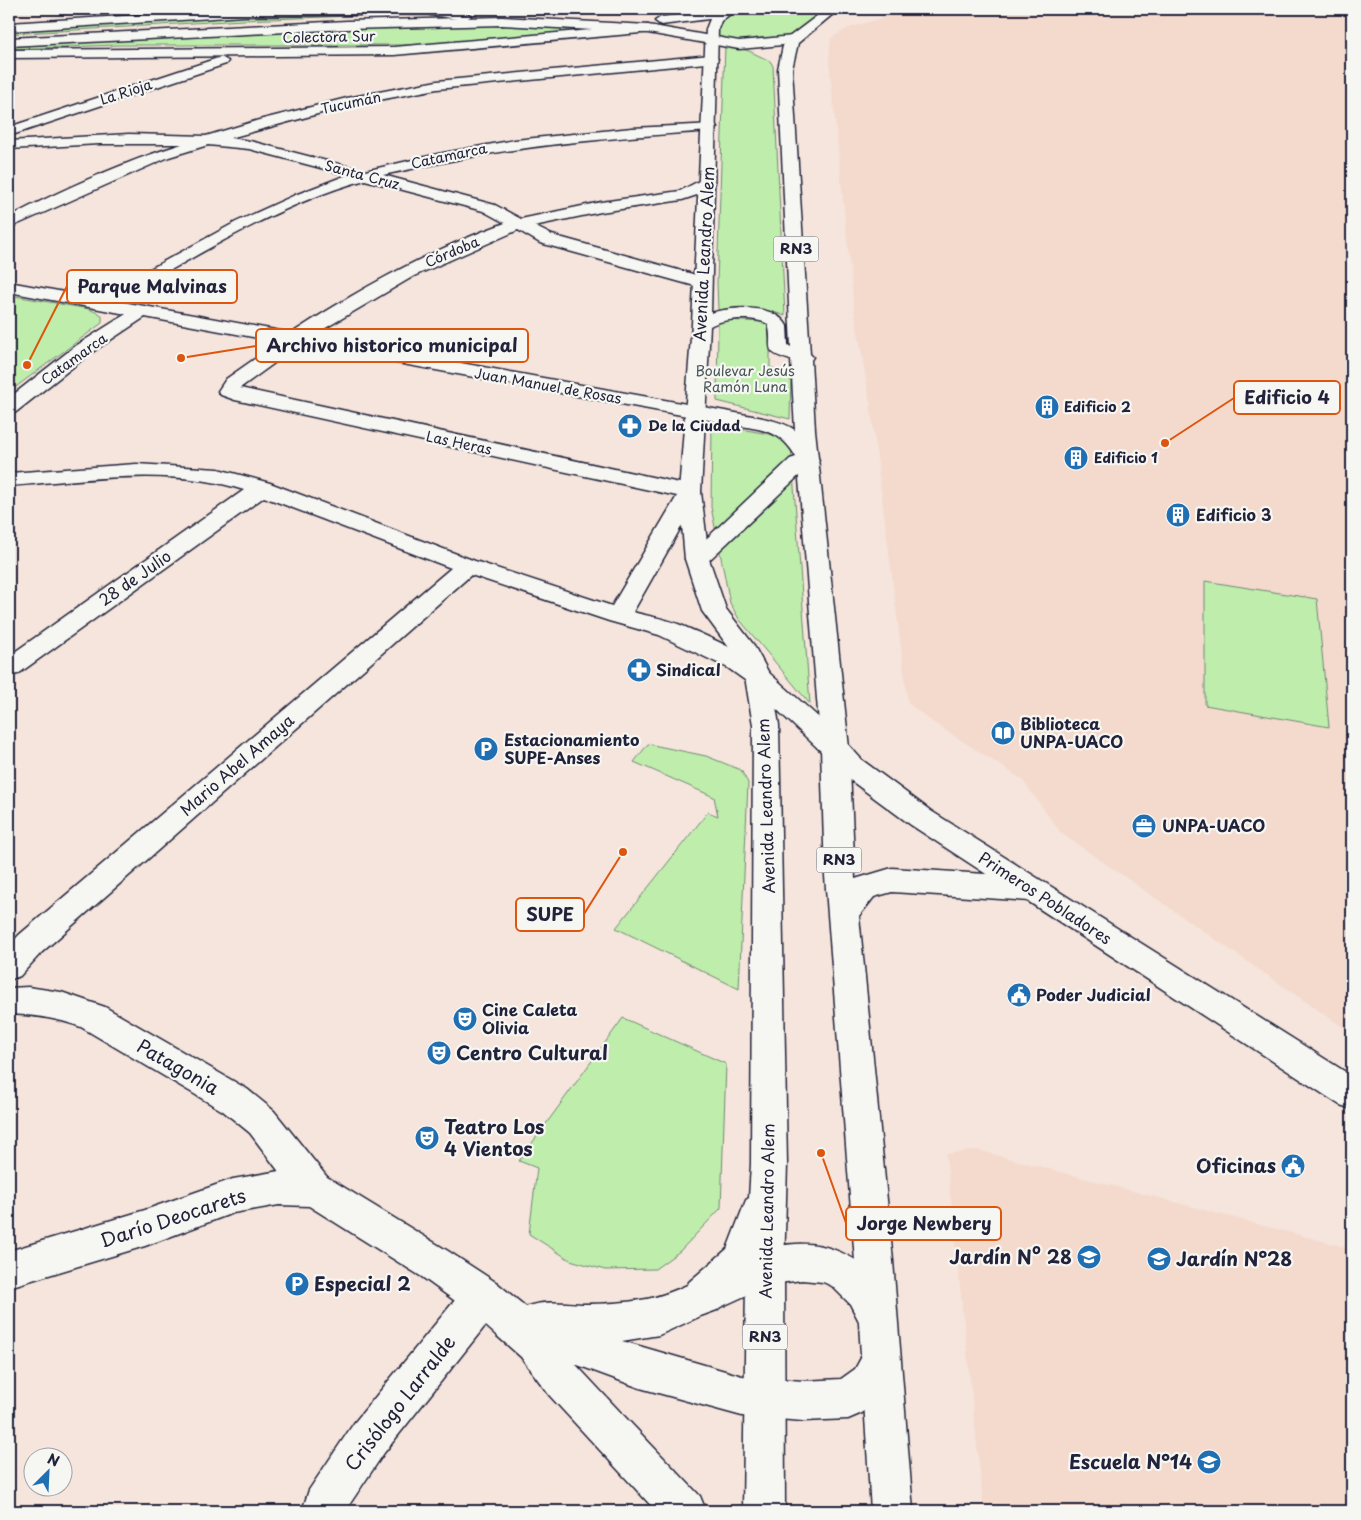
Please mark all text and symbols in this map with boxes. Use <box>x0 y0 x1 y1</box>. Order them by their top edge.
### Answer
street label: Colectora Sur <box>282 25 376 48</box>
street label: La Rioja <box>97 73 155 110</box>
street label: Tucumán <box>319 86 383 119</box>
street label: Catamarca <box>409 137 490 174</box>
street label: Santa Cruz <box>322 154 402 195</box>
street label: Avenida Leandro Alem <box>686 166 720 342</box>
street label: Córdoba <box>421 231 482 272</box>
road number: RN3 <box>774 236 818 262</box>
callout: Parque Malvinas <box>67 270 237 303</box>
text: Parque Malvinas <box>77 272 227 299</box>
street label: Catamarca <box>36 327 112 390</box>
callout: Archivo historico municipal <box>256 329 528 362</box>
text: Archivo historico municipal <box>266 331 518 358</box>
park label: Boulevar Jesús Ramón Luna <box>695 360 795 397</box>
street label: Juan Manuel de Rosas <box>473 362 623 409</box>
callout: Edificio 4 <box>1234 381 1340 414</box>
text: Edificio 4 <box>1244 383 1330 410</box>
building icon: Edificio 2 <box>1034 394 1060 420</box>
place label: Edificio 2 <box>1064 396 1131 417</box>
pharmacy icon: De la Ciudad <box>617 413 643 439</box>
place label: De la Ciudad <box>648 415 741 436</box>
street label: Las Heras <box>424 425 494 460</box>
building icon: Edificio 1 <box>1063 445 1089 471</box>
place label: Edificio 1 <box>1094 447 1158 468</box>
building icon: Edificio 3 <box>1165 502 1191 528</box>
place label: Edificio 3 <box>1196 502 1272 526</box>
street label: 28 de Julio <box>93 543 176 611</box>
pharmacy icon: Sindical <box>626 657 652 683</box>
place label: Sindical <box>656 657 721 681</box>
street label: Mario Abel Amaya <box>174 708 299 821</box>
place label: Biblioteca UNPA-UACO <box>1020 711 1123 753</box>
street label: Avenida Leandro Alem <box>750 718 780 894</box>
library icon: Biblioteca UNPA-UACO <box>990 720 1016 746</box>
place label: Estacionamiento SUPE-Anses <box>504 727 639 769</box>
parking icon: Estacionamiento SUPE-Anses <box>473 736 499 762</box>
office icon: UNPA-UACO <box>1131 813 1157 839</box>
place label: UNPA-UACO <box>1162 813 1265 837</box>
street label: Primeros Pobladores <box>974 845 1117 949</box>
road number: RN3 <box>816 848 862 872</box>
callout: SUPE <box>516 898 584 931</box>
text: SUPE <box>526 900 574 927</box>
public building icon: Poder Judicial <box>1006 982 1032 1008</box>
place label: Poder Judicial <box>1036 982 1151 1006</box>
place label: Cine Caleta Olivia <box>482 997 578 1039</box>
theatre icon: Cine Caleta Olivia <box>452 1006 478 1032</box>
street label: Patagonia <box>132 1031 225 1101</box>
place label: Centro Cultural <box>456 1038 608 1066</box>
theatre icon: Centro Cultural <box>426 1040 452 1066</box>
place label: Teatro Los 4 Vientos <box>444 1112 544 1162</box>
street label: Avenida Leandro Alem <box>752 1123 780 1299</box>
theatre icon: Teatro Los 4 Vientos <box>414 1125 440 1151</box>
place label: Oficinas <box>1196 1151 1276 1179</box>
public building icon: Oficinas <box>1280 1153 1306 1179</box>
street label: Darío Deocarets <box>96 1180 249 1254</box>
callout: Jorge Newbery <box>846 1207 1001 1240</box>
text: Jorge Newbery <box>856 1209 992 1236</box>
place label: Jardín Nº 28 <box>949 1242 1072 1270</box>
school or university icon: Jardín Nº 28 <box>1076 1244 1102 1270</box>
place label: Jardín N°28 <box>1176 1244 1292 1272</box>
school or university icon: Jardín N°28 <box>1146 1246 1172 1272</box>
place label: Especial 2 <box>314 1269 411 1297</box>
parking icon: Especial 2 <box>284 1271 310 1297</box>
road number: RN3 <box>742 1324 788 1350</box>
street label: Crisólogo Larralde <box>337 1329 461 1476</box>
place label: Escuela N°14 <box>1069 1447 1192 1475</box>
north arrow <box>22 1448 72 1498</box>
text: N <box>44 1448 63 1472</box>
school or university icon: Escuela N°14 <box>1196 1449 1222 1475</box>

